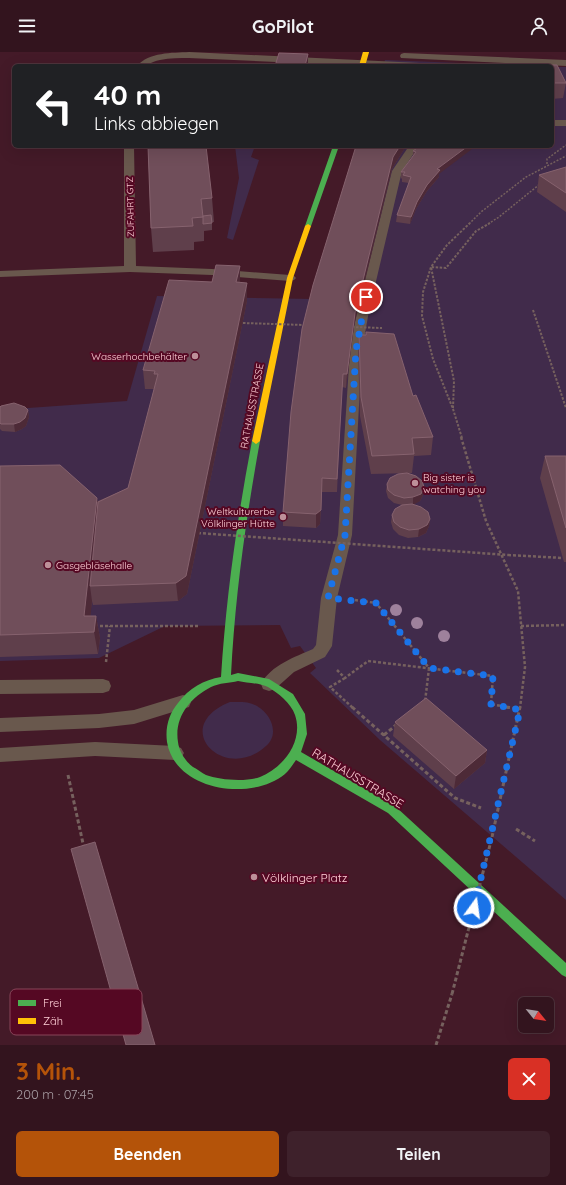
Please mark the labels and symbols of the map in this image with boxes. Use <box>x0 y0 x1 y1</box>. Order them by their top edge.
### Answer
street label: ZUFAHRT GTZ <box>124 177 136 237</box>
pin <box>349 280 383 314</box>
place label: Wasserhochbehälter <box>91 350 187 363</box>
marker: Wasserhochbehälter <box>190 351 200 361</box>
street label: RATHAUSSTRASSE <box>237 362 267 450</box>
place label: Big sister is watching you <box>423 471 485 496</box>
marker: Big sister is watching you <box>410 478 420 488</box>
place label: Weltkulturerbe Völklinger Hütte <box>201 505 275 530</box>
marker: Weltkulturerbe Völklinger Hütte <box>278 512 288 522</box>
place label: Gasgebläsehalle <box>56 559 133 572</box>
marker: Gasgebläsehalle <box>43 560 53 570</box>
street label: RATHAUSSTRASSE <box>310 745 407 811</box>
place label: Völklinger Platz <box>262 870 348 885</box>
marker: Völklinger Platz <box>249 872 259 882</box>
position arrow <box>453 887 495 929</box>
legend <box>10 989 142 1035</box>
text: Frei <box>43 996 62 1010</box>
north arrow <box>518 997 554 1033</box>
text: Zäh <box>43 1014 63 1028</box>

